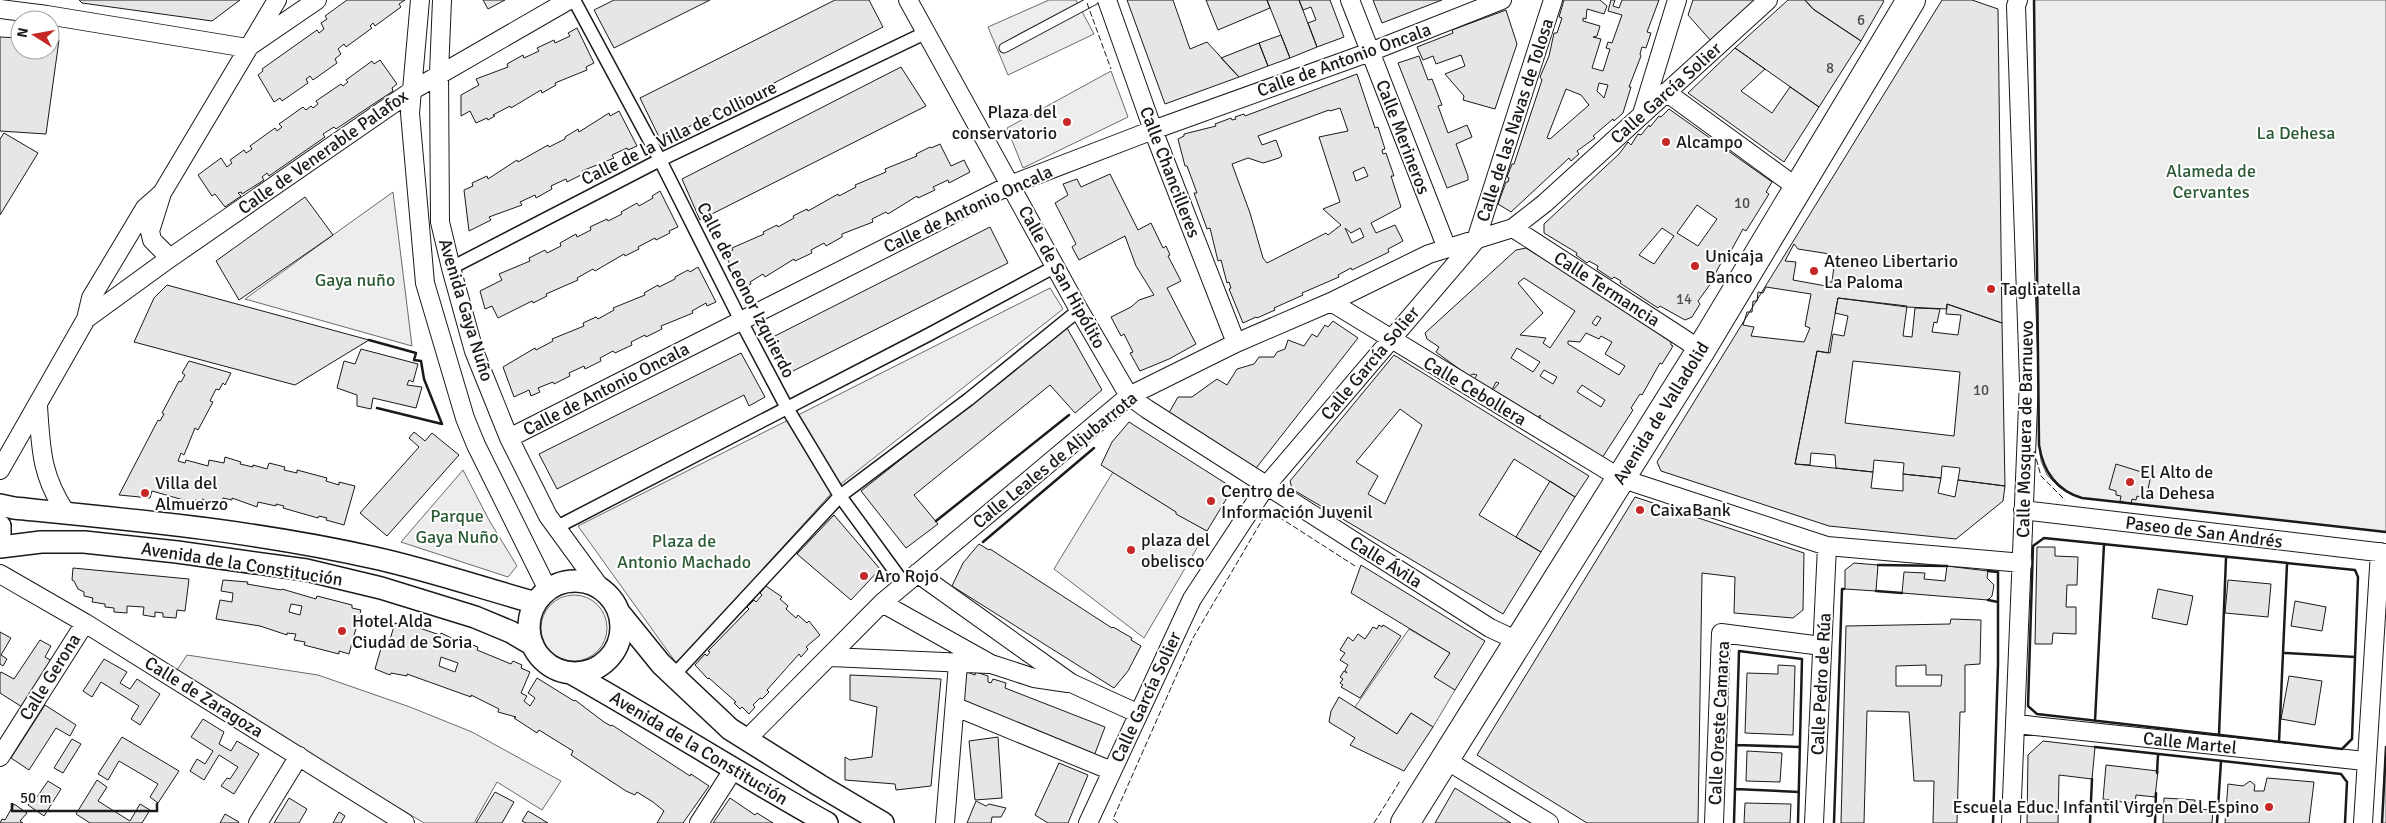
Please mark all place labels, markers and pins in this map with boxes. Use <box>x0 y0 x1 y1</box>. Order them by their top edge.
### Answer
place label: Plaza del conservatorio <box>952 101 1057 144</box>
marker: Plaza del conservatorio <box>1061 116 1073 128</box>
place label: Alcampo <box>1676 131 1743 153</box>
marker: Alcampo <box>1660 136 1672 148</box>
place label: Unicaja Banco <box>1705 245 1764 288</box>
place label: Ateneo Libertario La Paloma <box>1824 250 1958 293</box>
marker: Unicaja Banco <box>1689 260 1701 272</box>
marker: Ateneo Libertario La Paloma <box>1808 265 1820 277</box>
place label: Tagliatella <box>2001 278 2081 300</box>
marker: Tagliatella <box>1985 283 1997 295</box>
place label: El Alto de la Dehesa <box>2140 461 2215 504</box>
place label: Villa del Almuerzo <box>155 472 228 515</box>
marker: El Alto de la Dehesa <box>2124 476 2136 488</box>
place label: Centro de Información Juvenil <box>1221 480 1373 523</box>
marker: Villa del Almuerzo <box>139 487 151 499</box>
marker: Centro de Información Juvenil <box>1205 495 1217 507</box>
place label: CaixaBank <box>1650 499 1731 521</box>
marker: CaixaBank <box>1634 504 1646 516</box>
place label: plaza del obelisco <box>1141 529 1210 572</box>
marker: plaza del obelisco <box>1125 544 1137 556</box>
place label: Aro Rojo <box>874 565 939 587</box>
marker: Aro Rojo <box>858 570 870 582</box>
place label: Hotel Alda Ciudad de Soria <box>352 610 473 653</box>
marker: Hotel Alda Ciudad de Soria <box>336 625 348 637</box>
place label: Escuela Educ. Infantil Virgen Del Espino <box>1953 796 2259 818</box>
marker: Escuela Educ. Infantil Virgen Del Espino <box>2263 801 2275 813</box>

